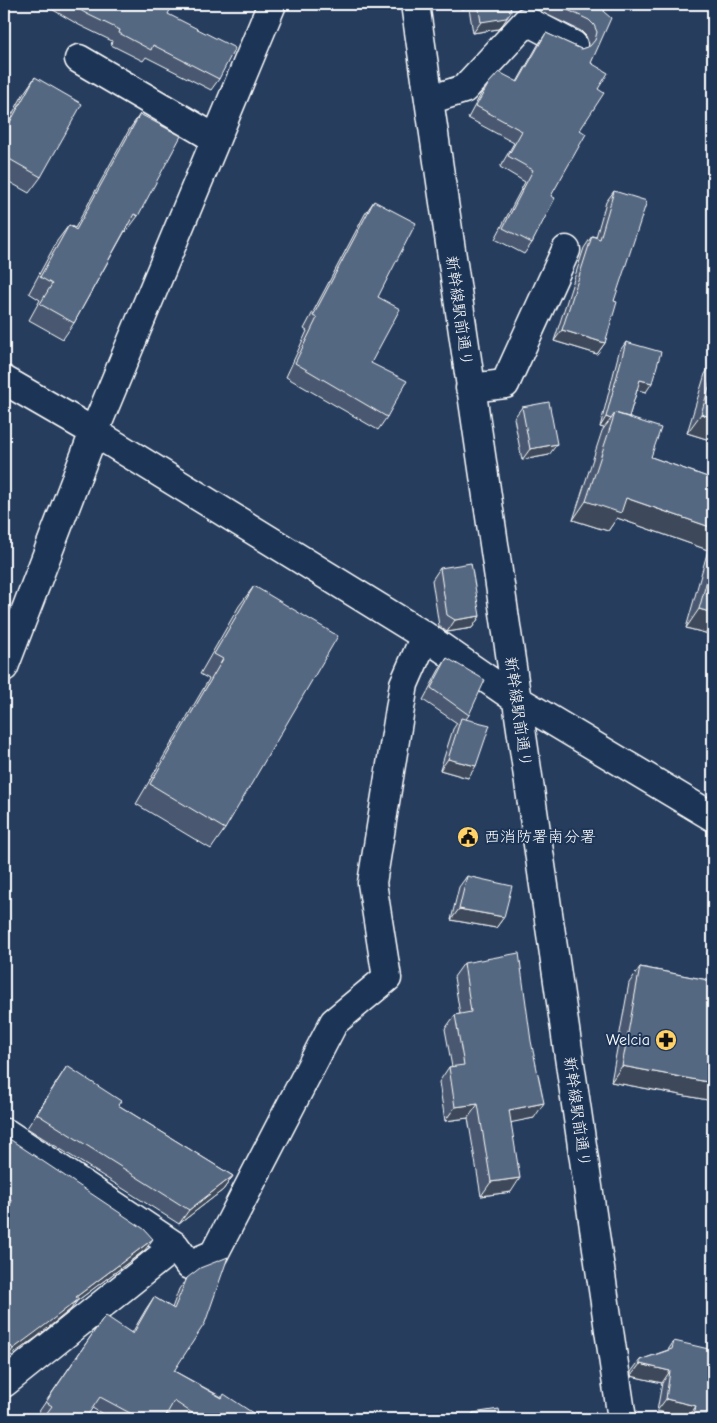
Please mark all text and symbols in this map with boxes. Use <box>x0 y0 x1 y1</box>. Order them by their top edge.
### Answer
street label: 新幹線駅前通り <box>442 254 476 368</box>
street label: 新幹線駅前通り <box>501 655 535 769</box>
public building icon: 西消防署南分署 <box>456 825 480 849</box>
place label: 西消防署南分署 <box>484 828 596 846</box>
pharmacy icon: Welcia <box>654 1028 678 1052</box>
place label: Welcia <box>606 1031 650 1049</box>
street label: 新幹線駅前通り <box>560 1055 594 1169</box>

